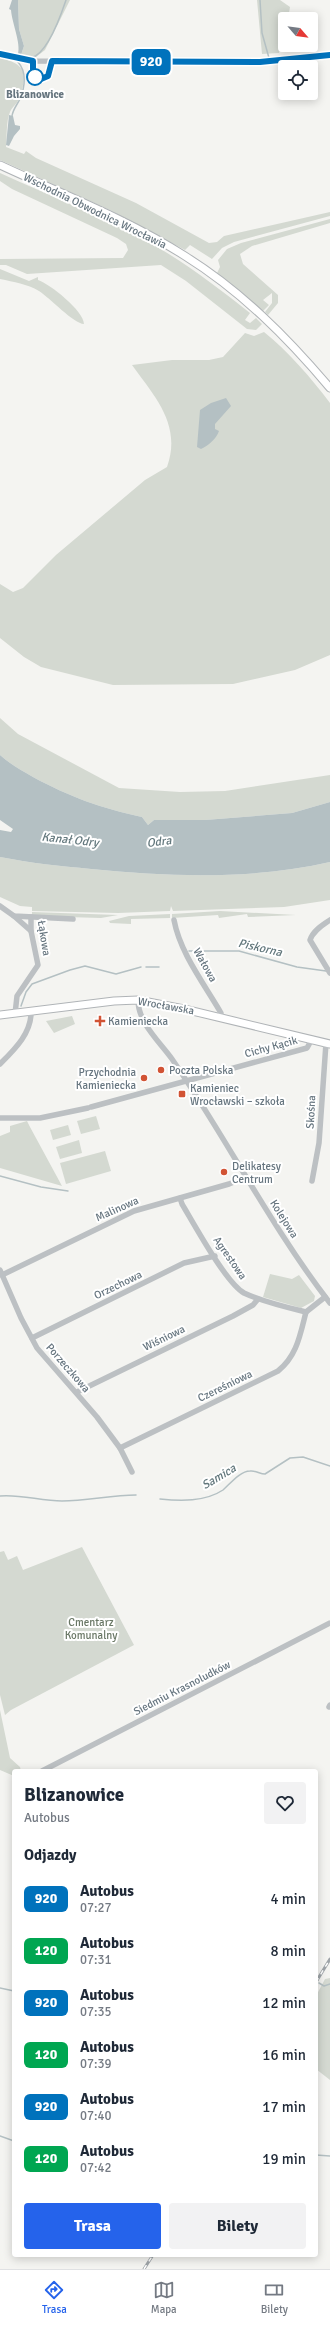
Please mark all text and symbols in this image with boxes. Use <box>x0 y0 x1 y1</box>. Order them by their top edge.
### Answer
north arrow <box>278 12 318 52</box>
map controls <box>278 12 318 100</box>
line badge: 920 <box>128 49 174 75</box>
text: 920 <box>140 53 162 70</box>
button: locate <box>278 60 318 100</box>
marker: Blizanowice <box>26 68 44 86</box>
place label: Blizanowice <box>6 88 65 101</box>
street label: Wschodnia Obwodnica Wrocławia <box>21 171 169 252</box>
water label: Kanał Odry <box>41 830 101 851</box>
water label: Odra <box>146 833 173 851</box>
street label: Łąkowa <box>35 919 53 957</box>
water label: Piskorna <box>237 936 284 961</box>
street label: Wałowa <box>190 946 220 985</box>
street label: Wrocławska <box>137 995 196 1017</box>
place label: Kamieniecka <box>108 1015 169 1028</box>
marker: Kamieniecka <box>95 1016 105 1026</box>
street label: Cichy Kącik <box>243 1034 299 1060</box>
place label: Poczta Polska <box>169 1064 234 1077</box>
marker: Poczta Polska <box>156 1065 166 1075</box>
place label: Przychodnia Kamieniecka <box>76 1066 136 1092</box>
marker: Przychodnia Kamieniecka <box>139 1073 149 1083</box>
place label: Kamieniec Wrocławski – szkoła <box>190 1082 285 1108</box>
marker: Kamieniec Wrocławski – szkoła <box>177 1089 187 1099</box>
street label: Skośna <box>304 1095 318 1129</box>
place label: Delikatesy Centrum <box>232 1160 282 1186</box>
marker: Delikatesy Centrum <box>219 1167 229 1177</box>
street label: Malinowa <box>94 1194 141 1224</box>
street label: Kolejowa <box>267 1197 301 1241</box>
street label: Agrestowa <box>211 1234 250 1282</box>
street label: Orzechowa <box>92 1268 145 1302</box>
street label: Wiśniowa <box>141 1322 188 1354</box>
street label: Porzeczkowa <box>43 1341 93 1395</box>
street label: Czereśniowa <box>196 1367 255 1405</box>
water label: Samica <box>199 1460 240 1493</box>
park label: Cmentarz Komunalny <box>65 1616 118 1642</box>
street label: Siedmiu Krasnoludków <box>131 1658 233 1718</box>
button: heart <box>264 1782 306 1824</box>
text: Blizanowice <box>24 1783 124 1807</box>
text: Autobus <box>24 1810 70 1826</box>
text: Odjazdy <box>24 1846 77 1864</box>
text: Autobus <box>80 1882 134 1900</box>
text: 920 <box>35 1890 57 1907</box>
text: 4 min <box>270 1890 306 1908</box>
text: 07:27 <box>80 1900 112 1916</box>
text: Autobus <box>80 1934 134 1952</box>
text: 120 <box>35 1942 57 1959</box>
text: 8 min <box>270 1942 306 1960</box>
text: 07:31 <box>80 1952 112 1968</box>
text: Autobus <box>80 1986 134 2004</box>
text: 920 <box>35 1994 57 2011</box>
text: 12 min <box>262 1994 306 2012</box>
text: 07:35 <box>80 2004 112 2020</box>
text: Autobus <box>80 2038 134 2056</box>
text: 120 <box>35 2046 57 2063</box>
text: 16 min <box>262 2046 306 2064</box>
text: 07:39 <box>80 2056 112 2072</box>
text: Autobus <box>80 2090 134 2108</box>
text: 920 <box>35 2098 57 2115</box>
text: 17 min <box>262 2098 306 2116</box>
text: 07:40 <box>80 2108 112 2124</box>
text: Autobus <box>80 2142 134 2160</box>
text: 120 <box>35 2150 57 2167</box>
text: 19 min <box>262 2150 306 2168</box>
text: 07:42 <box>80 2160 112 2176</box>
button: Trasa <box>24 2203 161 2249</box>
button: Bilety <box>169 2203 306 2249</box>
tab: Trasa <box>42 2279 67 2316</box>
tab: Mapa <box>151 2279 177 2316</box>
tab: Bilety <box>261 2279 288 2316</box>

